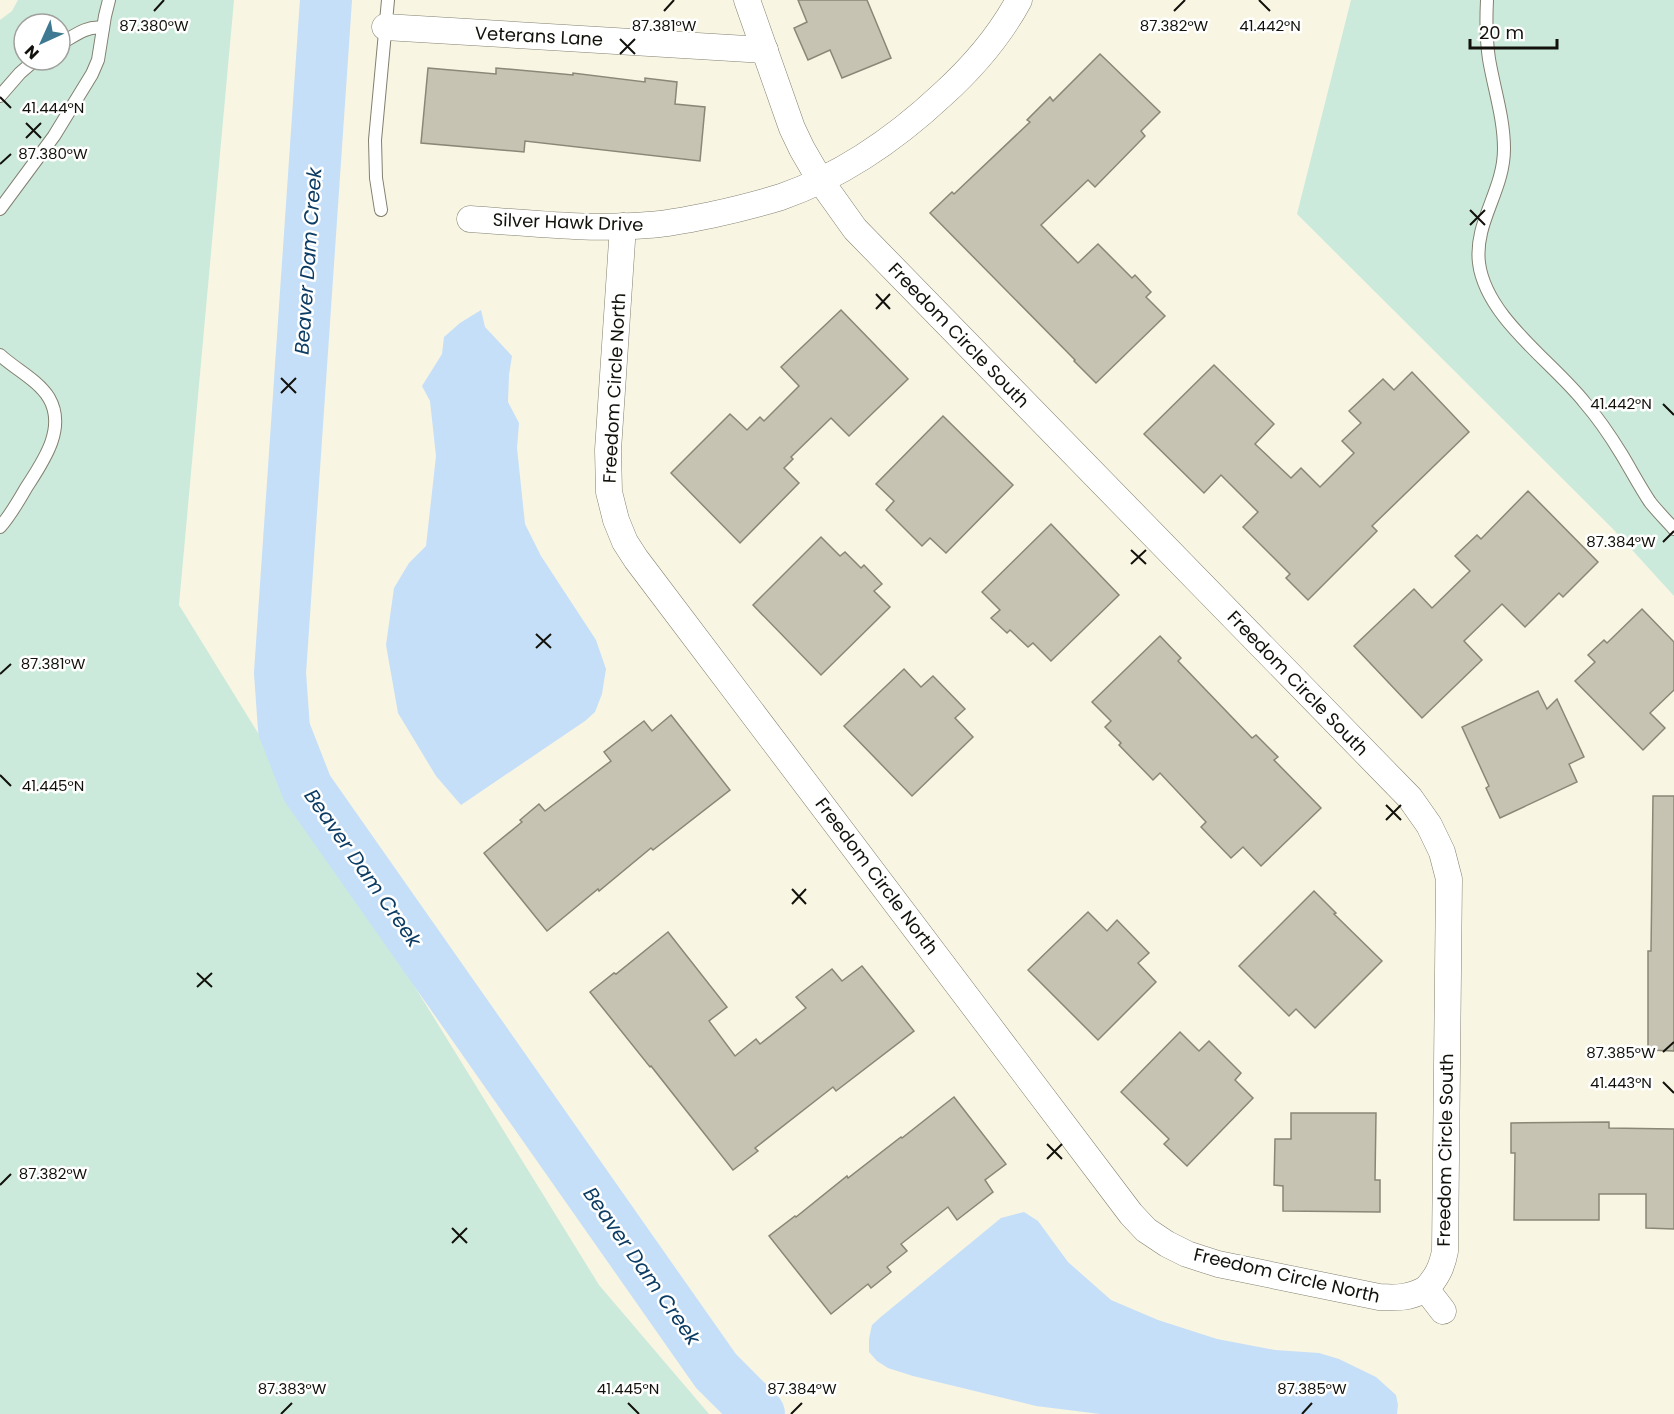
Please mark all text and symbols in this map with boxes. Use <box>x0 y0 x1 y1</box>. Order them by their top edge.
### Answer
north arrow <box>12 12 72 72</box>
scale bar <box>1470 12 1557 50</box>
text: 87.380°W <box>119 15 189 36</box>
text: 87.381°W <box>632 15 697 36</box>
text: 87.382°W <box>1140 15 1209 36</box>
text: 41.442°N <box>1239 15 1301 36</box>
street label: Veterans Lane <box>474 20 604 52</box>
text: 20 m <box>1479 20 1524 45</box>
text: N <box>19 40 44 65</box>
text: 41.444°N <box>22 97 84 118</box>
text: 87.380°W <box>18 143 88 164</box>
water label: Beaver Dam Creek <box>287 165 329 355</box>
street label: Silver Hawk Drive <box>492 207 644 237</box>
street label: Freedom Circle South <box>883 257 1035 413</box>
street label: Freedom Circle North <box>597 292 631 484</box>
text: 41.442°N <box>1590 393 1652 414</box>
text: 87.384°W <box>1586 531 1656 552</box>
street label: Freedom Circle South <box>1222 605 1374 761</box>
text: 87.381°W <box>21 653 86 674</box>
text: 41.445°N <box>22 775 84 796</box>
water label: Beaver Dam Creek <box>298 783 429 954</box>
street label: Freedom Circle North <box>810 792 944 960</box>
text: 87.385°W <box>1586 1042 1656 1063</box>
street label: Freedom Circle South <box>1431 1053 1459 1247</box>
text: 41.443°N <box>1590 1072 1652 1093</box>
text: 87.382°W <box>19 1163 88 1184</box>
water label: Beaver Dam Creek <box>577 1181 708 1352</box>
street label: Freedom Circle North <box>1191 1241 1383 1309</box>
text: 87.383°W <box>258 1378 327 1399</box>
text: 41.445°N <box>597 1378 659 1399</box>
text: 87.384°W <box>767 1378 837 1399</box>
text: 87.385°W <box>1277 1378 1347 1399</box>

